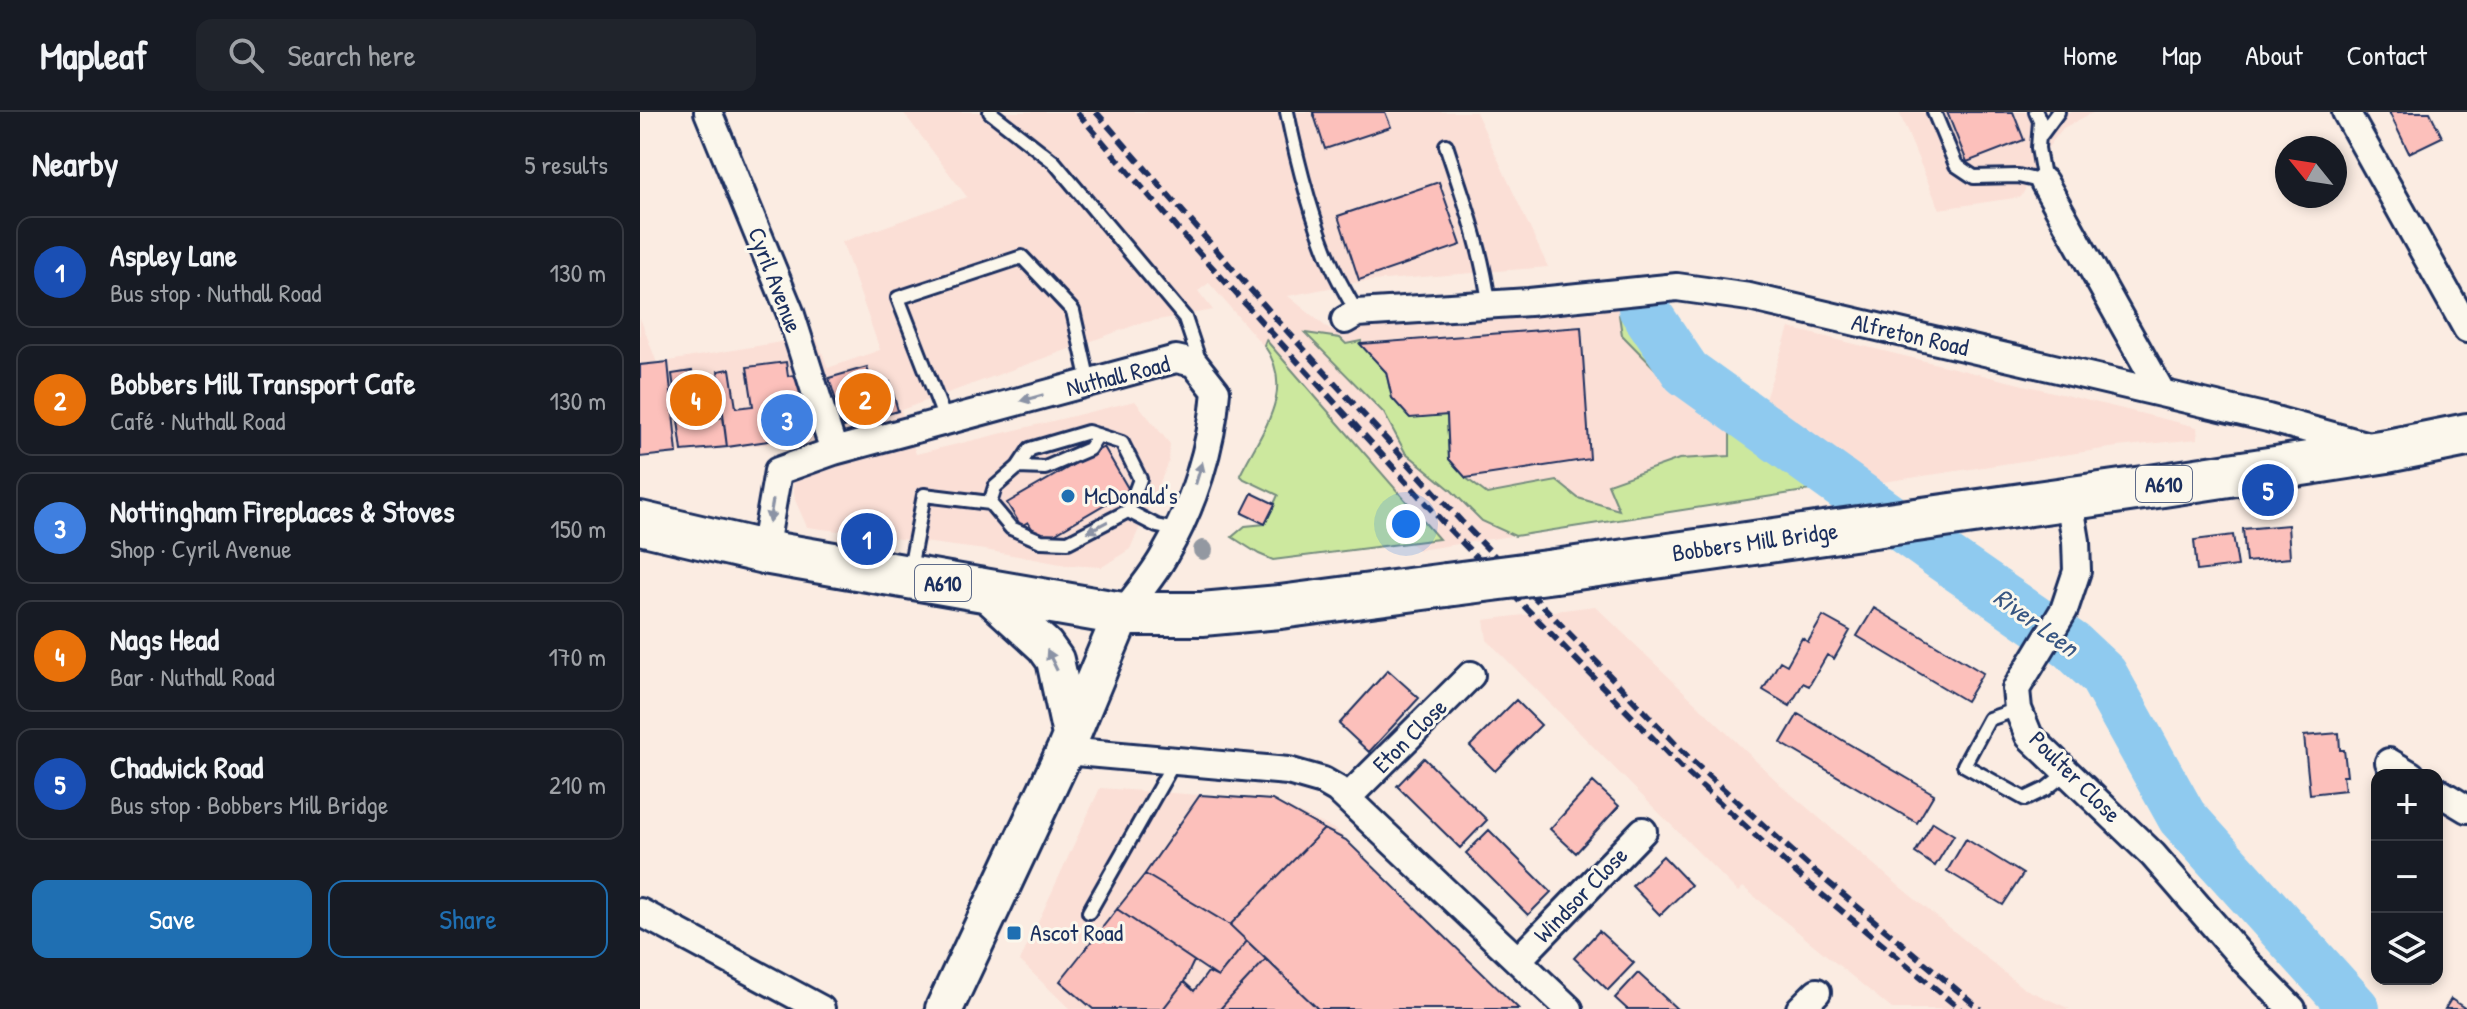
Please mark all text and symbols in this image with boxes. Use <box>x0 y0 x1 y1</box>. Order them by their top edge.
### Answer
search box <box>196 19 756 91</box>
text: Mapleaf <box>40 29 148 81</box>
icon: search <box>224 33 268 77</box>
text: Search here <box>288 35 416 75</box>
text: Home <box>2063 36 2118 74</box>
text: Map <box>2162 36 2201 74</box>
text: About <box>2245 36 2303 74</box>
text: Contact <box>2347 36 2427 74</box>
north arrow <box>2275 136 2347 208</box>
text: Nearby <box>32 141 118 187</box>
text: 5 results <box>524 147 608 182</box>
street label: Cyril Avenue <box>741 222 811 337</box>
text: Aspley Lane <box>110 235 237 275</box>
text: 1 <box>55 255 65 290</box>
text: 130 m <box>550 255 606 290</box>
text: Bus stop · Nuthall Road <box>110 275 321 310</box>
street label: Alfreton Road <box>1849 305 1972 363</box>
street label: Nuthall Road <box>1063 347 1173 403</box>
text: Bobbers Mill Transport Cafe <box>110 363 415 403</box>
pin: 2 <box>839 369 891 429</box>
pin: 4 <box>670 370 722 430</box>
text: 2 <box>54 383 66 418</box>
text: 130 m <box>550 383 606 418</box>
pin: 3 <box>761 390 813 450</box>
one-way arrow <box>1019 392 1043 405</box>
text: Café · Nuthall Road <box>110 403 285 438</box>
pin: 5 <box>2242 460 2294 520</box>
one-way arrow <box>1193 461 1206 485</box>
road number: A610 <box>2136 466 2192 502</box>
place label: McDonald's <box>1084 479 1178 511</box>
marker: McDonald's <box>1059 487 1077 505</box>
text: Nottingham Fireplaces & Stoves <box>110 491 455 531</box>
one-way arrow <box>764 499 777 524</box>
your location <box>1386 504 1426 544</box>
pin: 1 <box>841 509 893 569</box>
text: 3 <box>54 511 66 546</box>
text: 150 m <box>550 511 606 546</box>
street label: Bobbers Mill Bridge <box>1670 513 1840 568</box>
one-way arrow <box>1086 520 1109 533</box>
text: Shop · Cyril Avenue <box>110 531 292 566</box>
road number: A610 <box>915 565 971 601</box>
water label: River Leen <box>1987 579 2087 665</box>
text: Nags Head <box>110 619 219 659</box>
text: 4 <box>55 639 65 674</box>
text: 170 m <box>548 639 606 674</box>
one-way arrow <box>1046 649 1059 672</box>
text: Bar · Nuthall Road <box>110 659 275 694</box>
street label: Eton Close <box>1365 691 1454 779</box>
street label: Poulter Close <box>2023 723 2129 830</box>
text: Chadwick Road <box>110 747 263 787</box>
text: 5 <box>55 767 66 802</box>
text: 210 m <box>549 767 606 802</box>
map controls <box>2371 769 2443 985</box>
button: + <box>2371 769 2443 841</box>
text: Bus stop · Bobbers Mill Bridge <box>110 787 388 822</box>
street label: Windsor Close <box>1526 839 1634 949</box>
button: − <box>2371 841 2443 913</box>
button: Save <box>32 880 312 958</box>
button: Share <box>328 880 608 958</box>
button: layers <box>2371 913 2443 985</box>
place label: Ascot Road <box>1030 916 1123 948</box>
marker: Ascot Road <box>1005 924 1023 942</box>

